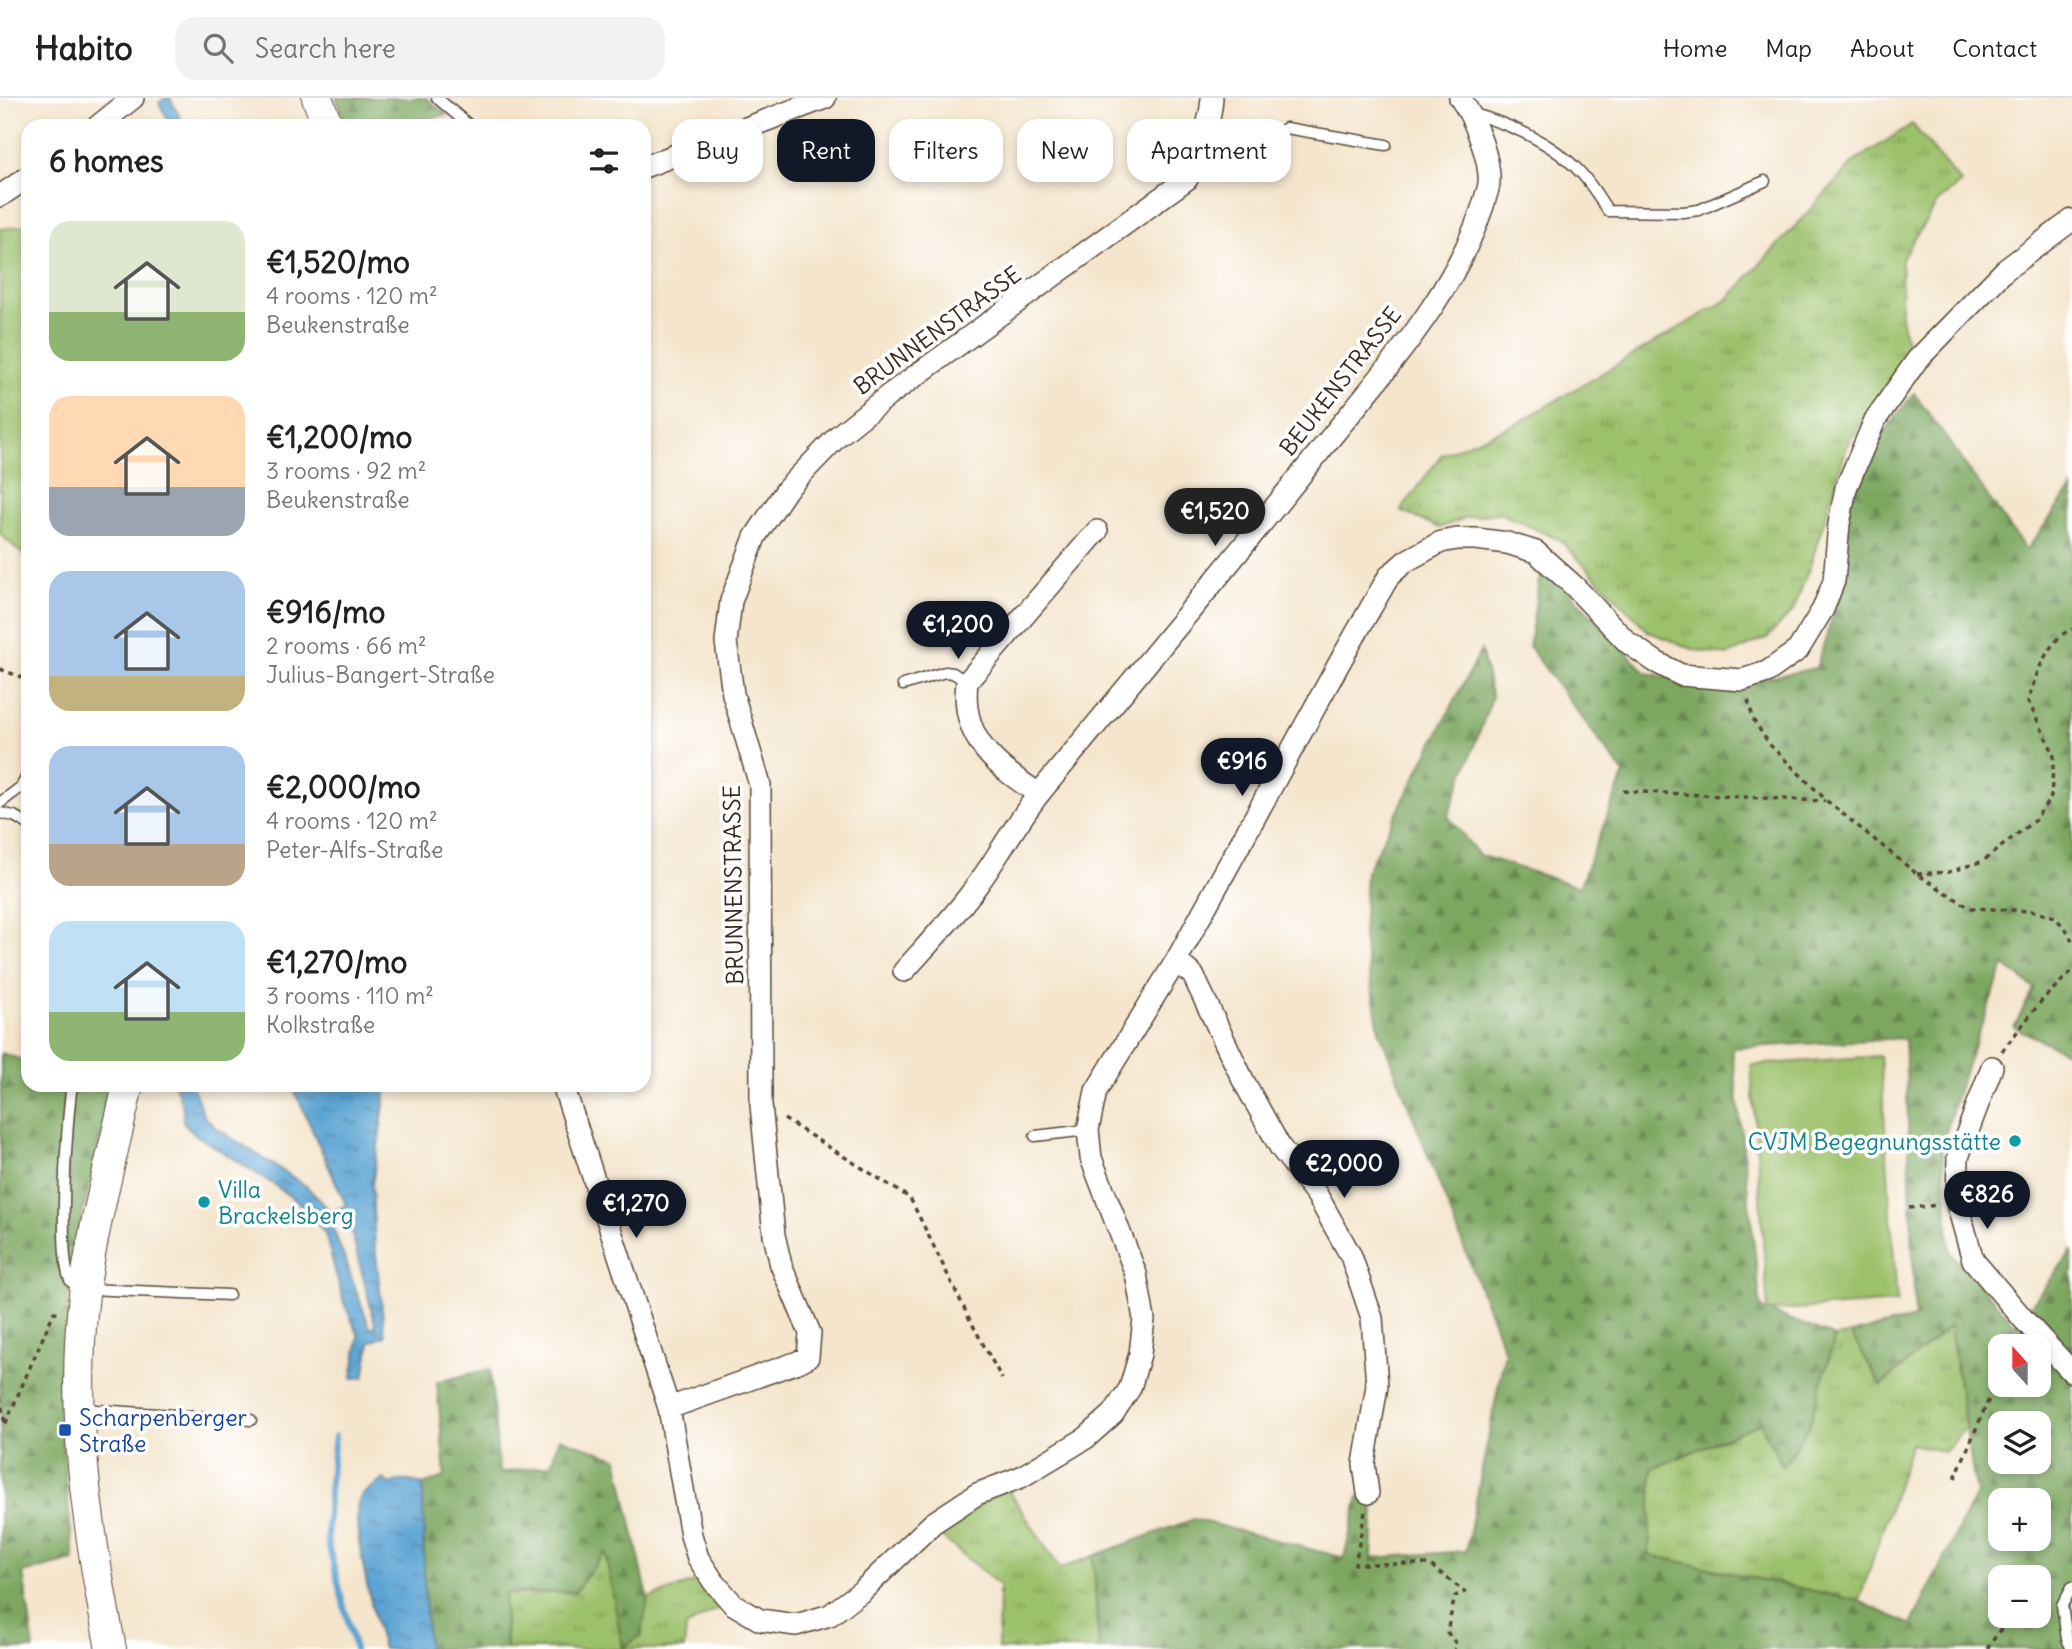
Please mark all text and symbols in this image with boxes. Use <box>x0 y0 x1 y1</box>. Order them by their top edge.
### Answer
search box <box>175 17 665 80</box>
text: Habito <box>35 27 133 69</box>
icon: search <box>199 29 237 67</box>
text: Search here <box>255 32 396 65</box>
text: Home <box>1663 33 1727 63</box>
text: Map <box>1765 33 1812 63</box>
text: About <box>1850 33 1914 63</box>
text: Contact <box>1952 33 2037 63</box>
chip: Buy <box>672 119 763 182</box>
chip: Rent <box>777 119 875 182</box>
chip: Filters <box>889 119 1003 182</box>
chip: New <box>1017 119 1113 182</box>
chip: Apartment <box>1127 119 1291 182</box>
text: 6 homes <box>49 142 164 180</box>
icon: filters <box>585 142 623 180</box>
text: €1,520/mo <box>266 243 410 281</box>
icon: home <box>105 249 189 333</box>
street label: BRUNNENSTRASSE <box>848 260 1026 400</box>
text: 4 rooms · 120 m² <box>266 281 438 310</box>
street label: BEUKENSTRASSE <box>1273 301 1407 461</box>
text: Beukenstraße <box>266 310 410 339</box>
text: €1,200/mo <box>266 418 412 456</box>
icon: home <box>105 424 189 508</box>
text: 3 rooms · 92 m² <box>266 456 426 485</box>
text: Beukenstraße <box>266 485 410 514</box>
pin: €1,520 <box>1158 489 1272 548</box>
text: €1,520 <box>1180 496 1250 525</box>
text: €916/mo <box>266 593 385 631</box>
icon: home <box>105 599 189 683</box>
pin: €1,200 <box>901 602 1015 661</box>
text: €1,200 <box>922 609 994 638</box>
text: 2 rooms · 66 m² <box>266 631 427 660</box>
text: Julius-Bangert-Straße <box>266 660 495 689</box>
pin: €916 <box>1201 738 1283 798</box>
text: €916 <box>1217 746 1267 775</box>
text: €2,000/mo <box>266 768 421 806</box>
icon: home <box>105 774 189 858</box>
street label: BRUNNENSTRASSE <box>717 785 749 985</box>
text: 4 rooms · 120 m² <box>266 806 438 835</box>
text: Peter-Alfs-Straße <box>266 835 443 864</box>
text: €1,270/mo <box>266 943 407 981</box>
icon: home <box>105 949 189 1033</box>
text: 3 rooms · 110 m² <box>266 981 434 1010</box>
text: Kolkstraße <box>266 1010 375 1039</box>
place label: CVJM Begegnungsstätte <box>1748 1127 2001 1156</box>
marker: CVJM Begegnungsstätte <box>2007 1133 2023 1149</box>
pin: €2,000 <box>1287 1140 1401 1200</box>
text: €2,000 <box>1305 1148 1383 1177</box>
pin: €826 <box>1946 1172 2028 1231</box>
place label: Villa Brackelsberg <box>218 1175 354 1230</box>
text: €826 <box>1960 1179 2014 1208</box>
pin: €1,270 <box>579 1180 693 1240</box>
text: €1,270 <box>602 1188 670 1217</box>
marker: Villa Brackelsberg <box>196 1194 212 1210</box>
north arrow <box>1988 1334 2051 1396</box>
map controls <box>1988 1334 2051 1628</box>
place label: Scharpenberger Straße <box>79 1403 248 1458</box>
button: layers <box>1988 1411 2051 1474</box>
marker: Scharpenberger Straße <box>57 1422 73 1438</box>
button: + <box>1988 1488 2051 1551</box>
button: − <box>1988 1565 2051 1628</box>

